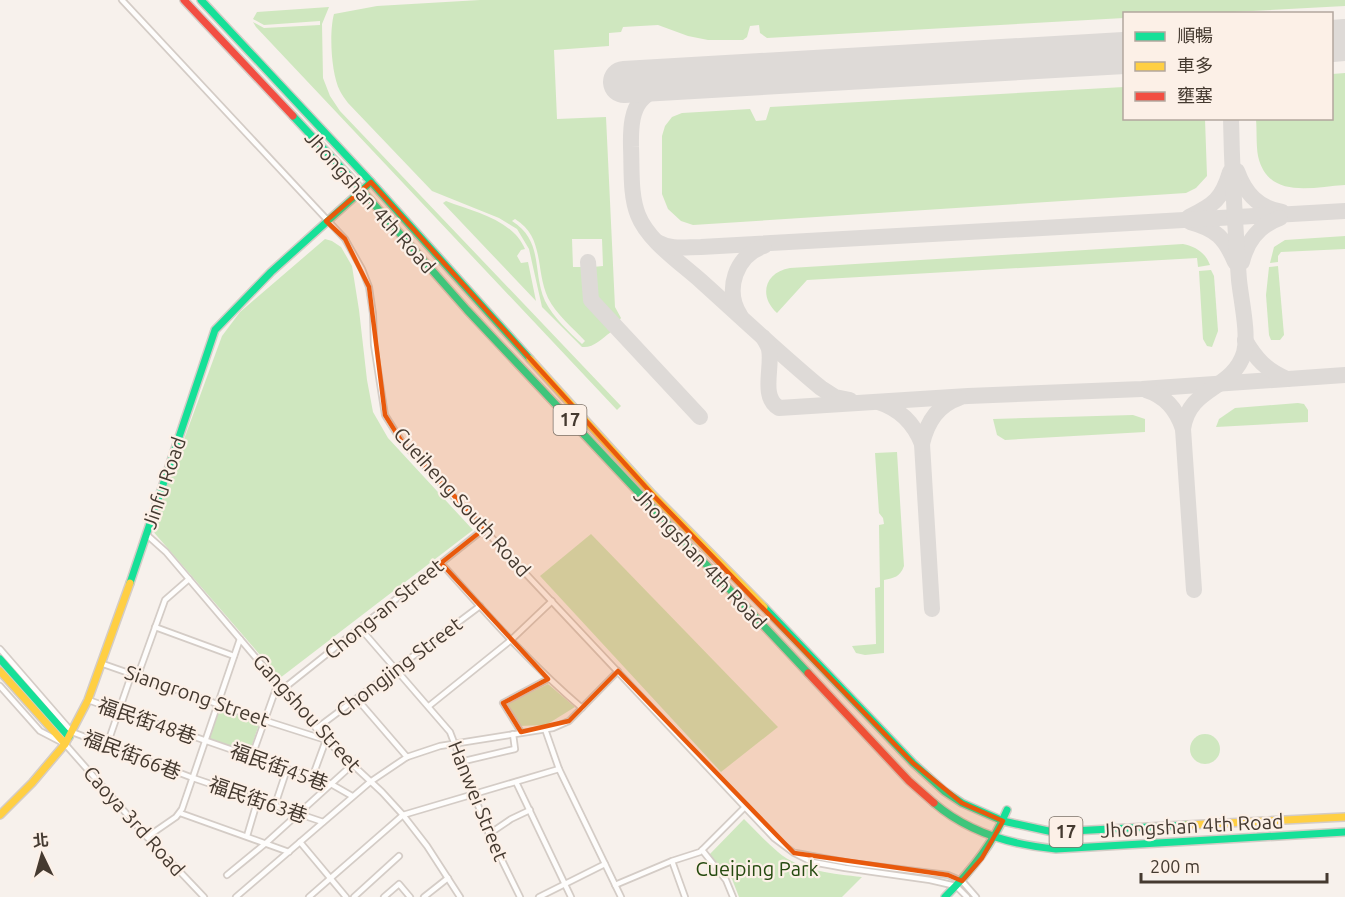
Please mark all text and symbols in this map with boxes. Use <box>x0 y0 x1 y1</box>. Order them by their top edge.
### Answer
legend <box>1123 12 1333 120</box>
text: 順暢 <box>1177 25 1213 45</box>
text: 車多 <box>1177 55 1213 75</box>
text: 壅塞 <box>1177 85 1213 105</box>
street label: Jhongshan 4th Road <box>300 126 440 278</box>
road number: 17 <box>554 405 586 435</box>
street label: Cueiheng South Road <box>389 422 535 581</box>
street label: Jinfu Road <box>137 434 190 532</box>
street label: Jhongshan 4th Road <box>629 484 771 634</box>
street label: Chong-an Street <box>320 554 448 664</box>
street label: Chongjing Street <box>331 612 466 721</box>
street label: Gangshou Street <box>249 649 366 776</box>
street label: Siangrong Street <box>122 660 272 731</box>
street label: 福民街48巷 <box>95 693 199 748</box>
street label: 福民街66巷 <box>80 725 184 784</box>
street label: Hanwei Street <box>444 737 513 864</box>
street label: 福民街45巷 <box>227 738 331 795</box>
street label: Caoya 3rd Road <box>79 761 190 880</box>
street label: 福民街63巷 <box>206 772 310 827</box>
street label: Jhongshan 4th Road <box>1100 809 1284 842</box>
road number: 17 <box>1050 817 1082 847</box>
north arrow <box>12 825 72 885</box>
text: 北 <box>32 830 49 850</box>
scale bar <box>1141 846 1327 884</box>
text: 200 m <box>1150 856 1200 876</box>
park label: Cueiping Park <box>695 857 819 880</box>

